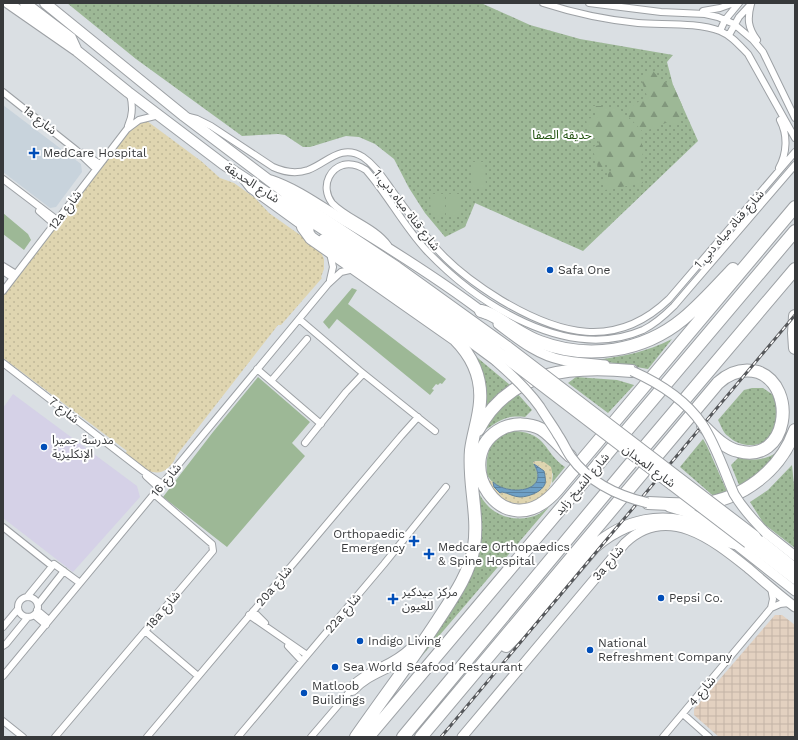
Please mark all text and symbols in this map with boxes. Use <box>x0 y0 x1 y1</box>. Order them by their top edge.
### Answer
street label: 1a شارع <box>19 103 60 139</box>
park label: حديقة الصفا <box>532 128 592 142</box>
place label: MedCare Hospital <box>43 146 147 160</box>
marker: MedCare Hospital <box>28 147 40 159</box>
street label: شارع الحديقة <box>221 160 282 208</box>
street label: شارع قناة مياه دبي 1 <box>369 167 443 255</box>
street label: شارع قناة مياه دبي 1 <box>691 187 769 273</box>
street label: 12a شارع <box>46 188 86 234</box>
place label: Safa One <box>558 263 611 277</box>
marker: Safa One <box>545 265 555 275</box>
street label: شارع 7 <box>45 394 82 428</box>
place label: مدرسة جميرا الإنكليزية <box>52 433 114 462</box>
marker: مدرسة جميرا الإنكليزية <box>39 442 49 452</box>
street label: شارع الميدان <box>619 442 678 492</box>
street label: شارع الشيخ زايد <box>552 450 614 519</box>
street label: شارع 16 <box>148 460 186 501</box>
place label: Orthopaedic Emergency <box>333 527 406 555</box>
marker: Orthopaedic Emergency <box>408 535 420 547</box>
place label: Medcare Orthopaedics & Spine Hospital <box>438 540 570 568</box>
street label: 3a شارع <box>589 543 628 584</box>
marker: Medcare Orthopaedics & Spine Hospital <box>423 548 435 560</box>
street label: 20a شارع <box>253 563 296 610</box>
place label: مركز ميدكير للعيون <box>401 585 458 613</box>
street label: 18a شارع <box>143 588 185 633</box>
street label: 22a شارع <box>322 590 365 637</box>
place label: Pepsi Co. <box>669 591 723 605</box>
marker: مركز ميدكير للعيون <box>387 593 399 605</box>
marker: Pepsi Co. <box>656 593 666 603</box>
place label: Indigo Living <box>368 634 442 648</box>
marker: Indigo Living <box>355 636 365 646</box>
place label: National Refreshment Company <box>598 636 733 664</box>
marker: National Refreshment Company <box>585 645 595 655</box>
place label: Sea World Seafood Restaurant <box>343 660 523 674</box>
marker: Sea World Seafood Restaurant <box>330 662 340 672</box>
street label: شارع 4 <box>685 673 720 710</box>
place label: Matloob Buildings <box>312 679 365 707</box>
marker: Matloob Buildings <box>299 688 309 698</box>

